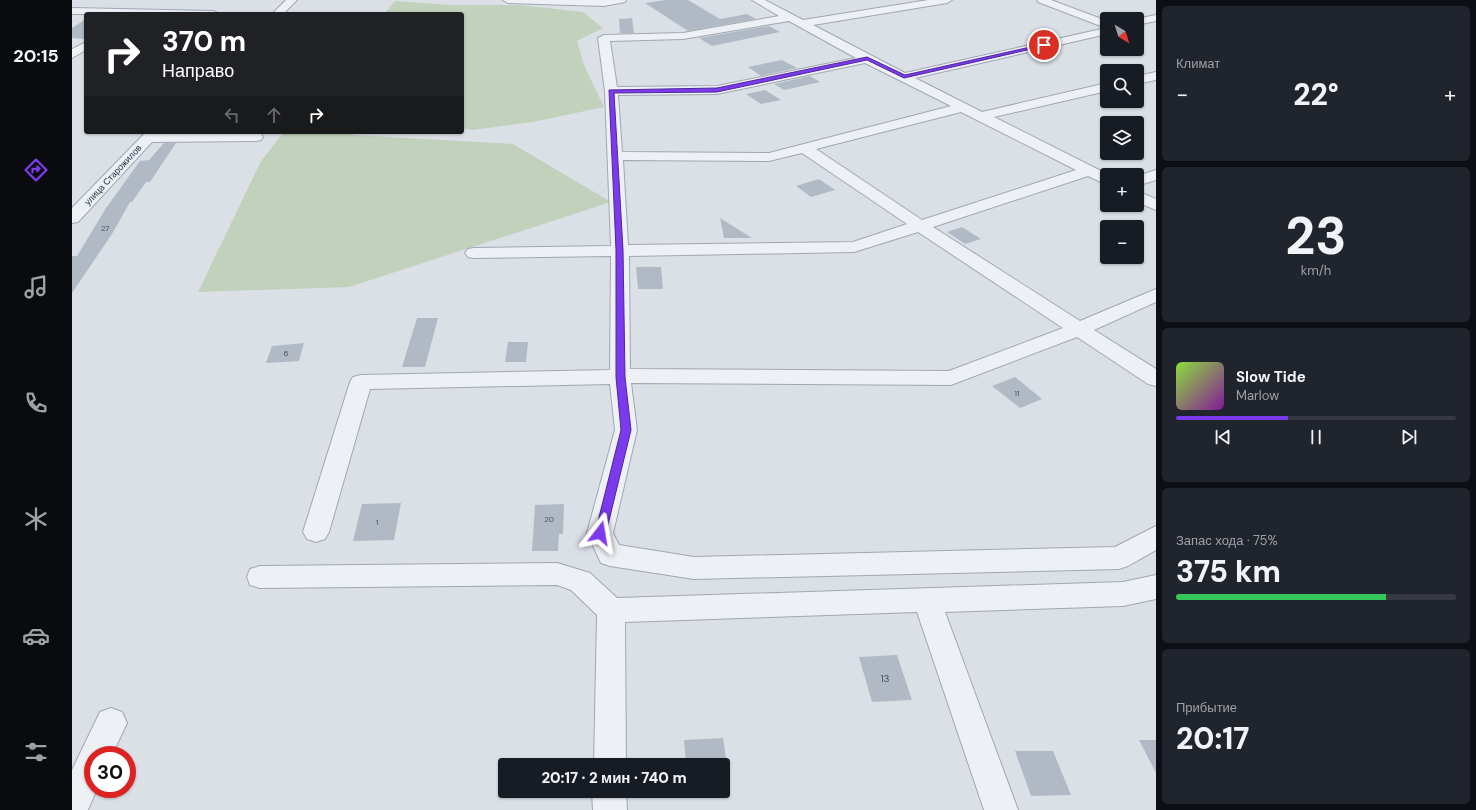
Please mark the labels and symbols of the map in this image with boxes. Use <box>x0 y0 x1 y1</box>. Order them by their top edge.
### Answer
north arrow <box>1100 12 1144 56</box>
pin <box>1027 28 1061 62</box>
street label: улица Старожилов <box>82 142 144 208</box>
house number: 27 <box>101 223 109 233</box>
house number: 6 <box>283 348 289 358</box>
house number: 11 <box>1015 388 1020 398</box>
position arrow <box>579 512 621 554</box>
house number: 20 <box>544 514 555 524</box>
house number: 1 <box>376 517 378 527</box>
house number: 13 <box>880 672 890 685</box>
speed limit sign: 30 <box>84 746 136 798</box>

